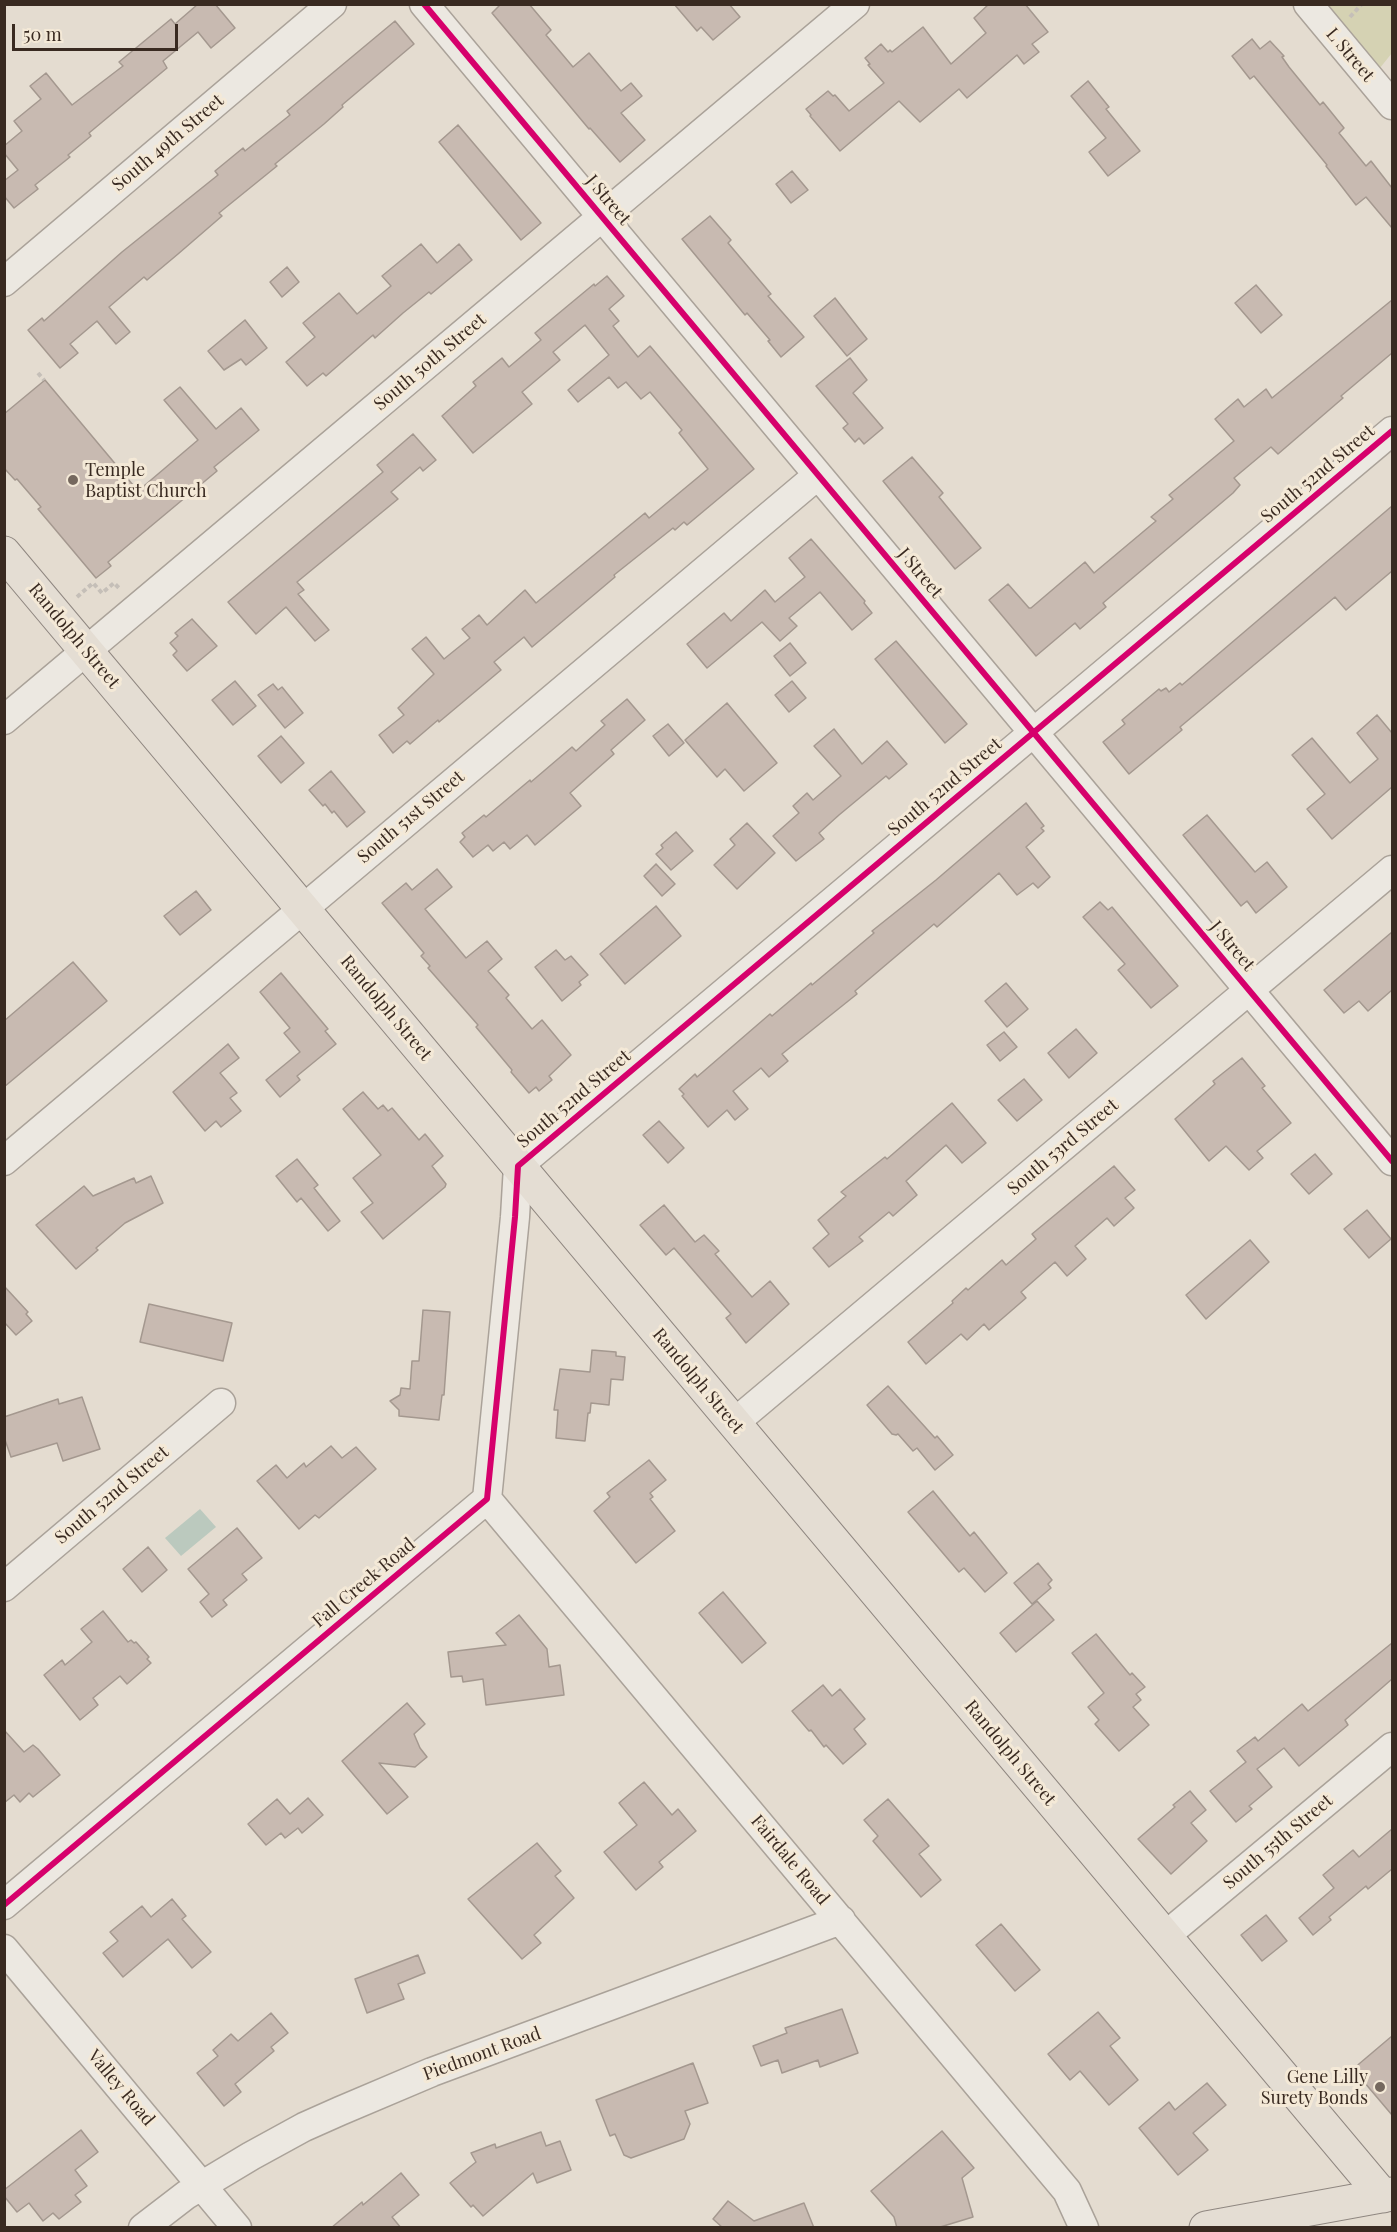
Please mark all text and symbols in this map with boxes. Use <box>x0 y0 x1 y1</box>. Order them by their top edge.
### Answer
scale bar <box>15 12 182 50</box>
text: 50 m <box>23 22 62 46</box>
street label: L Street <box>1321 24 1379 86</box>
street label: South 49th Street <box>108 90 228 196</box>
street label: J Street <box>581 171 635 229</box>
street label: South 50th Street <box>370 309 490 415</box>
street label: South 52nd Street <box>1257 420 1379 528</box>
place label: Temple Baptist Church <box>85 459 207 502</box>
marker: Temple Baptist Church <box>66 473 80 487</box>
street label: J Street <box>893 544 947 602</box>
street label: Randolph Street <box>24 579 124 693</box>
street label: South 52nd Street <box>884 733 1006 841</box>
street label: South 51st Street <box>353 766 469 868</box>
street label: J Street <box>1205 917 1259 975</box>
street label: Randolph Street <box>336 951 436 1065</box>
street label: South 52nd Street <box>513 1045 635 1153</box>
street label: South 53rd Street <box>1003 1094 1123 1200</box>
street label: Randolph Street <box>648 1324 748 1438</box>
street label: South 52nd Street <box>51 1441 173 1549</box>
street label: Fall Creek Road <box>308 1534 420 1632</box>
street label: Randolph Street <box>960 1696 1060 1810</box>
street label: South 55th Street <box>1219 1790 1337 1894</box>
street label: Fairdale Road <box>746 1811 834 1909</box>
street label: Piedmont Road <box>420 2023 544 2085</box>
street label: Valley Road <box>83 2046 159 2130</box>
place label: Gene Lilly Surety Bonds <box>1261 2066 1368 2108</box>
marker: Gene Lilly Surety Bonds <box>1373 2080 1387 2094</box>

